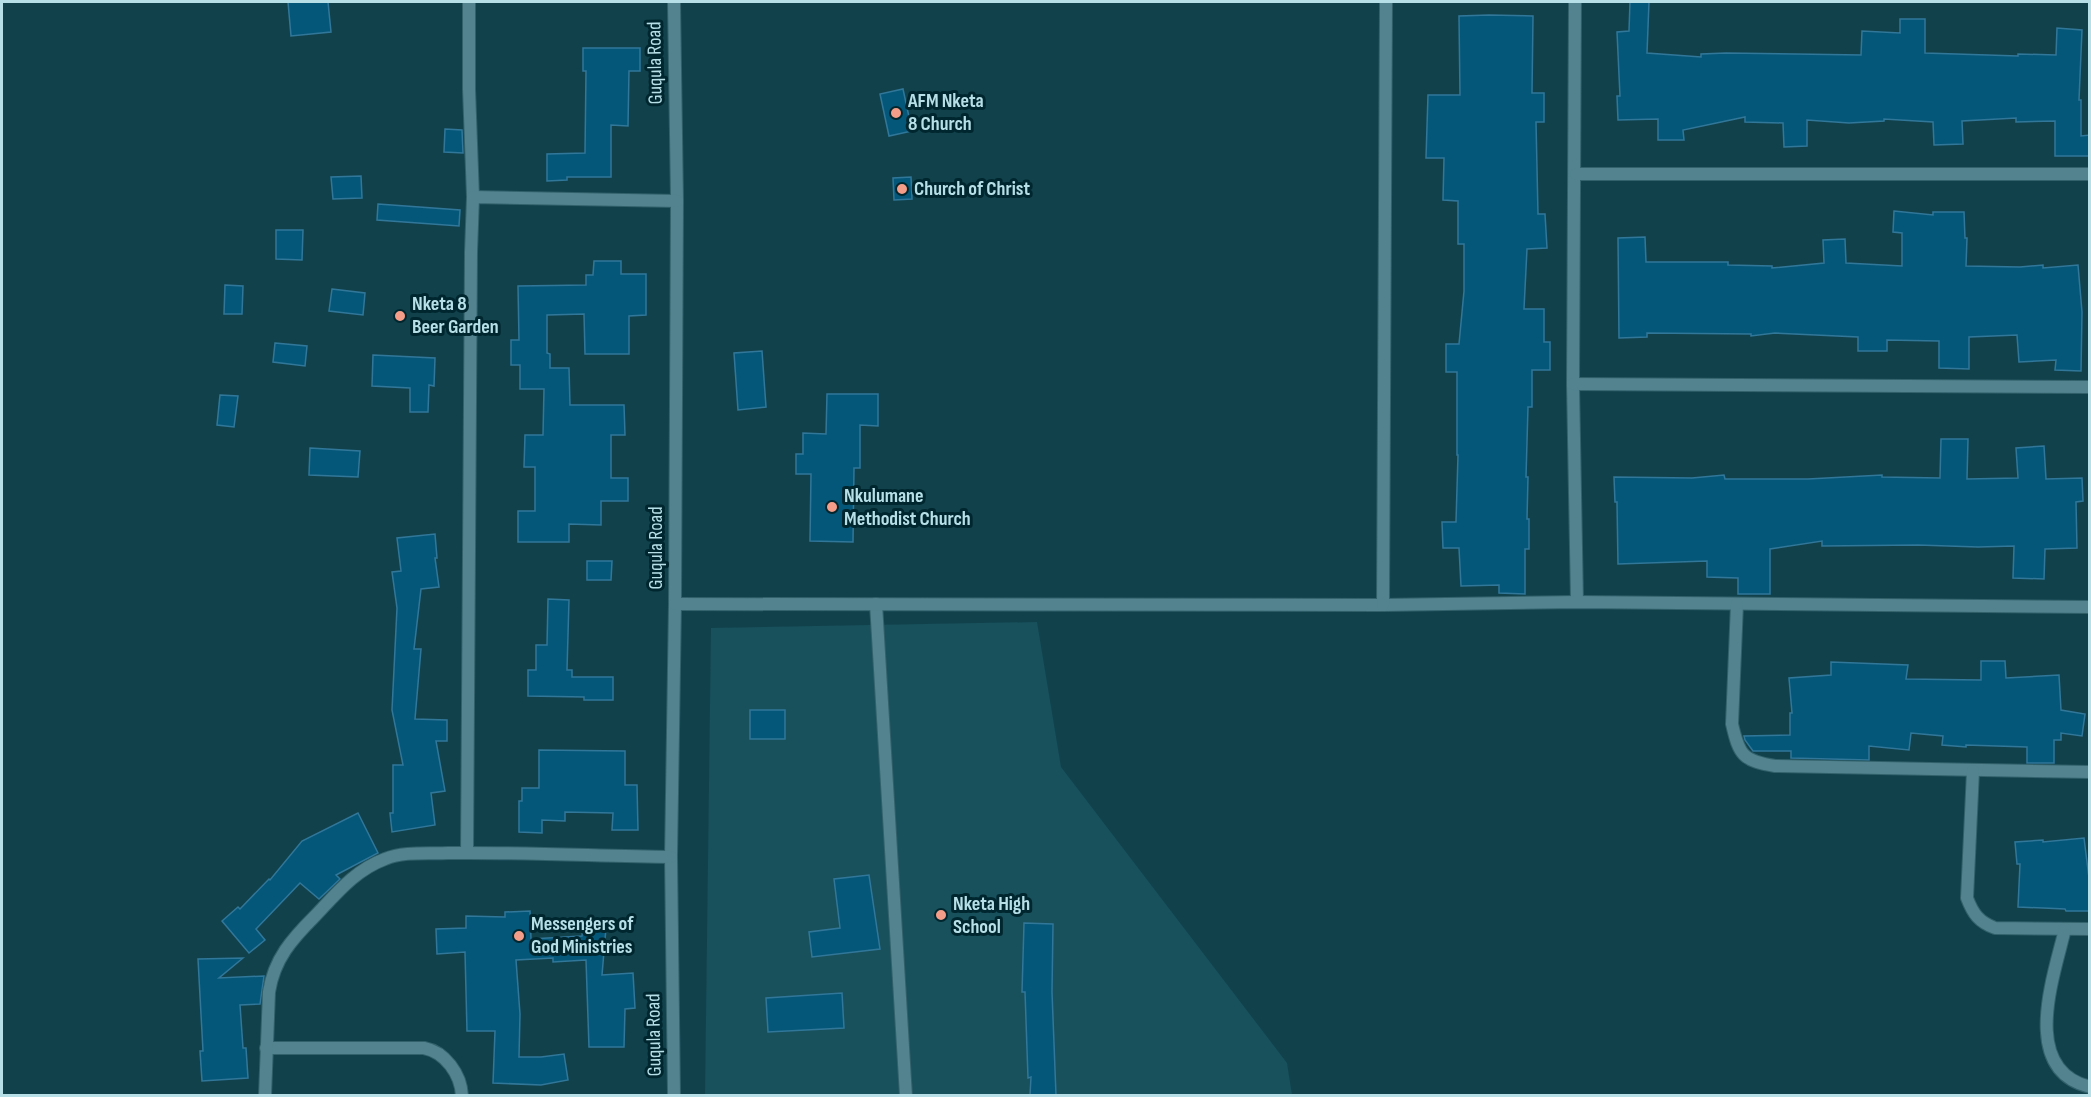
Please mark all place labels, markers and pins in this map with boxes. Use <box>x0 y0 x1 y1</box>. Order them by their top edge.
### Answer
place label: AFM Nketa 8 Church <box>907 89 984 136</box>
marker: AFM Nketa 8 Church <box>889 106 903 120</box>
place label: Church of Christ <box>914 177 1030 201</box>
marker: Church of Christ <box>895 182 909 196</box>
place label: Nketa 8 Beer Garden <box>412 292 499 339</box>
marker: Nketa 8 Beer Garden <box>393 309 407 323</box>
place label: Nkulumane Methodist Church <box>844 484 971 531</box>
marker: Nkulumane Methodist Church <box>825 500 839 514</box>
place label: Nketa High School <box>953 892 1030 939</box>
marker: Nketa High School <box>934 908 948 922</box>
place label: Messengers of God Ministries <box>531 912 634 959</box>
marker: Messengers of God Ministries <box>512 929 526 943</box>

